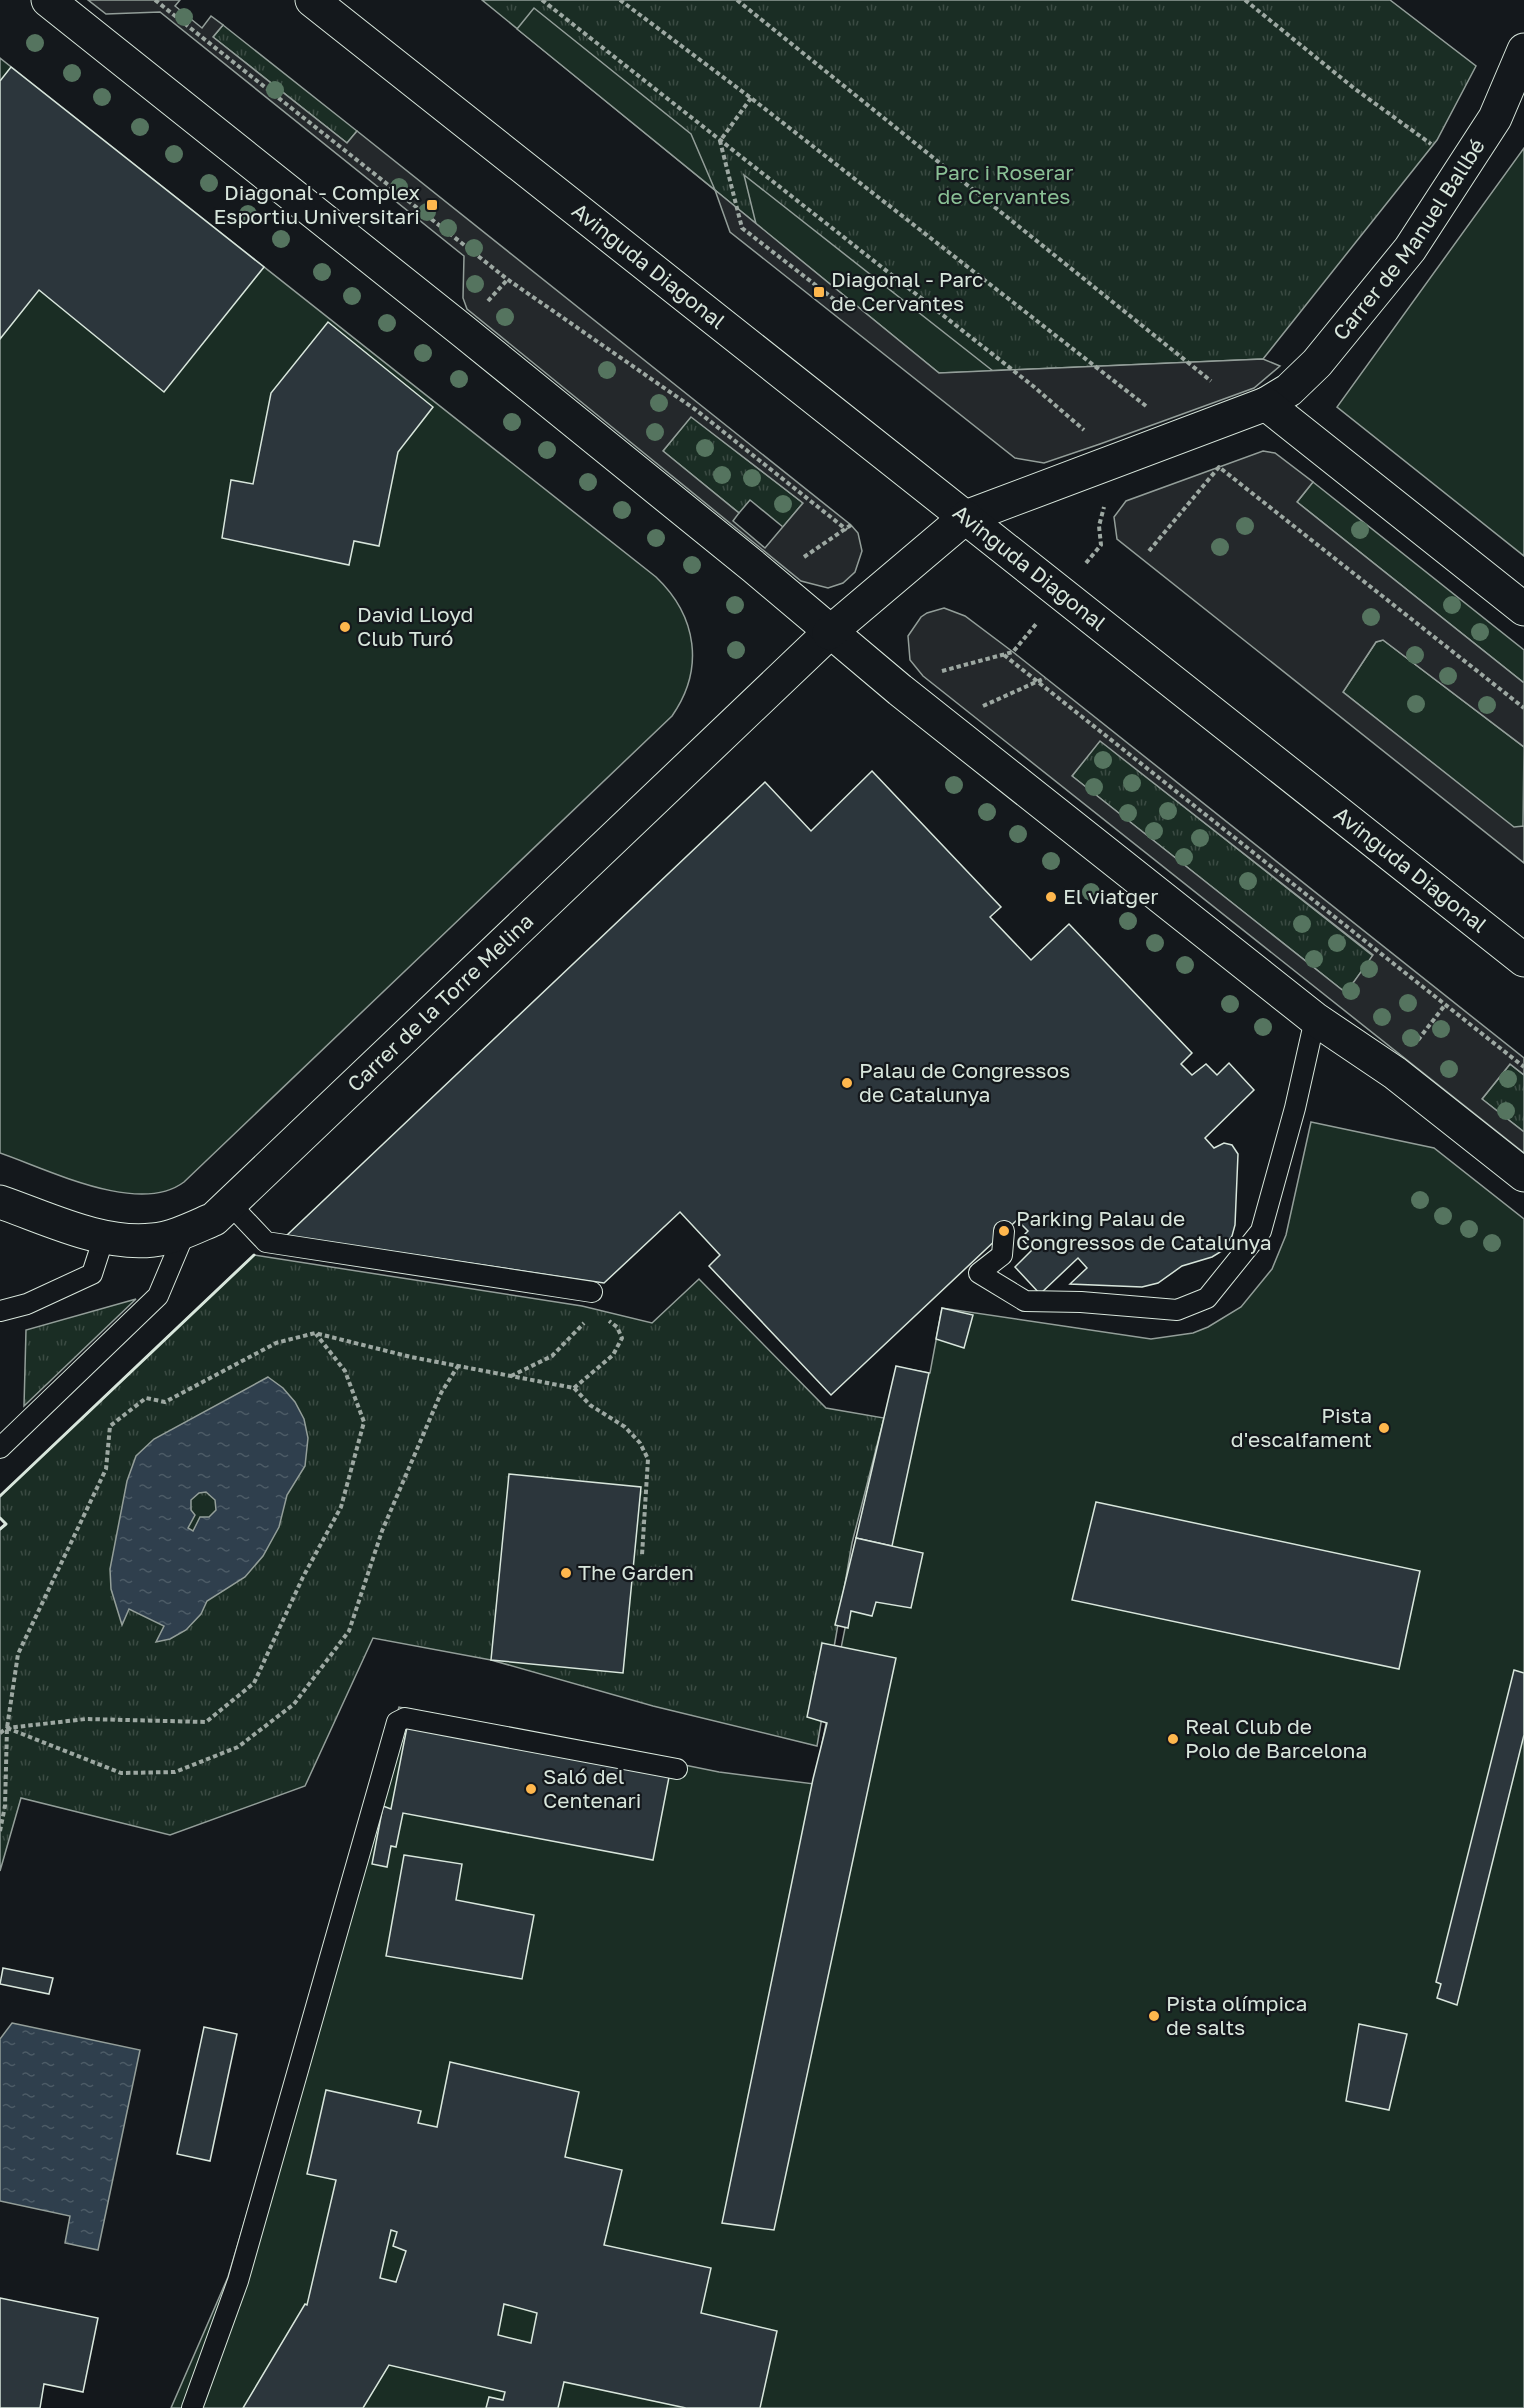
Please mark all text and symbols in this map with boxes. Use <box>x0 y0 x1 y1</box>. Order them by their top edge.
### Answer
street label: Carrer de Manuel Ballbé <box>1327 134 1490 345</box>
park label: Parc i Roserar de Cervantes <box>935 159 1073 209</box>
place label: Diagonal - Complex Esportiu Universitari <box>214 179 420 229</box>
street label: Avinguda Diagonal <box>567 197 731 334</box>
marker: Diagonal - Complex Esportiu Universitari <box>425 198 439 212</box>
place label: Diagonal - Parc de Cervantes <box>831 266 984 316</box>
marker: Diagonal - Parc de Cervantes <box>812 285 826 299</box>
street label: Avinguda Diagonal <box>948 499 1112 636</box>
place label: David Lloyd Club Turó <box>357 601 473 651</box>
marker: David Lloyd Club Turó <box>338 620 352 634</box>
street label: Avinguda Diagonal <box>1329 801 1493 938</box>
place label: El viatger <box>1063 883 1159 909</box>
marker: El viatger <box>1044 890 1058 904</box>
street label: Carrer de la Torre Melina <box>342 908 538 1097</box>
place label: Palau de Congressos de Catalunya <box>859 1057 1070 1107</box>
marker: Palau de Congressos de Catalunya <box>840 1076 854 1090</box>
place label: Parking Palau de Congressos de Catalunya <box>1016 1205 1272 1255</box>
marker: Parking Palau de Congressos de Catalunya <box>997 1224 1011 1238</box>
place label: Pista d'escalfament <box>1231 1402 1372 1452</box>
marker: Pista d'escalfament <box>1377 1421 1391 1435</box>
place label: The Garden <box>578 1559 694 1585</box>
marker: The Garden <box>559 1566 573 1580</box>
place label: Real Club de Polo de Barcelona <box>1185 1713 1367 1763</box>
marker: Real Club de Polo de Barcelona <box>1166 1732 1180 1746</box>
place label: Saló del Centenari <box>543 1763 641 1813</box>
marker: Saló del Centenari <box>524 1782 538 1796</box>
place label: Pista olímpica de salts <box>1166 1990 1307 2040</box>
marker: Pista olímpica de salts <box>1147 2009 1161 2023</box>

